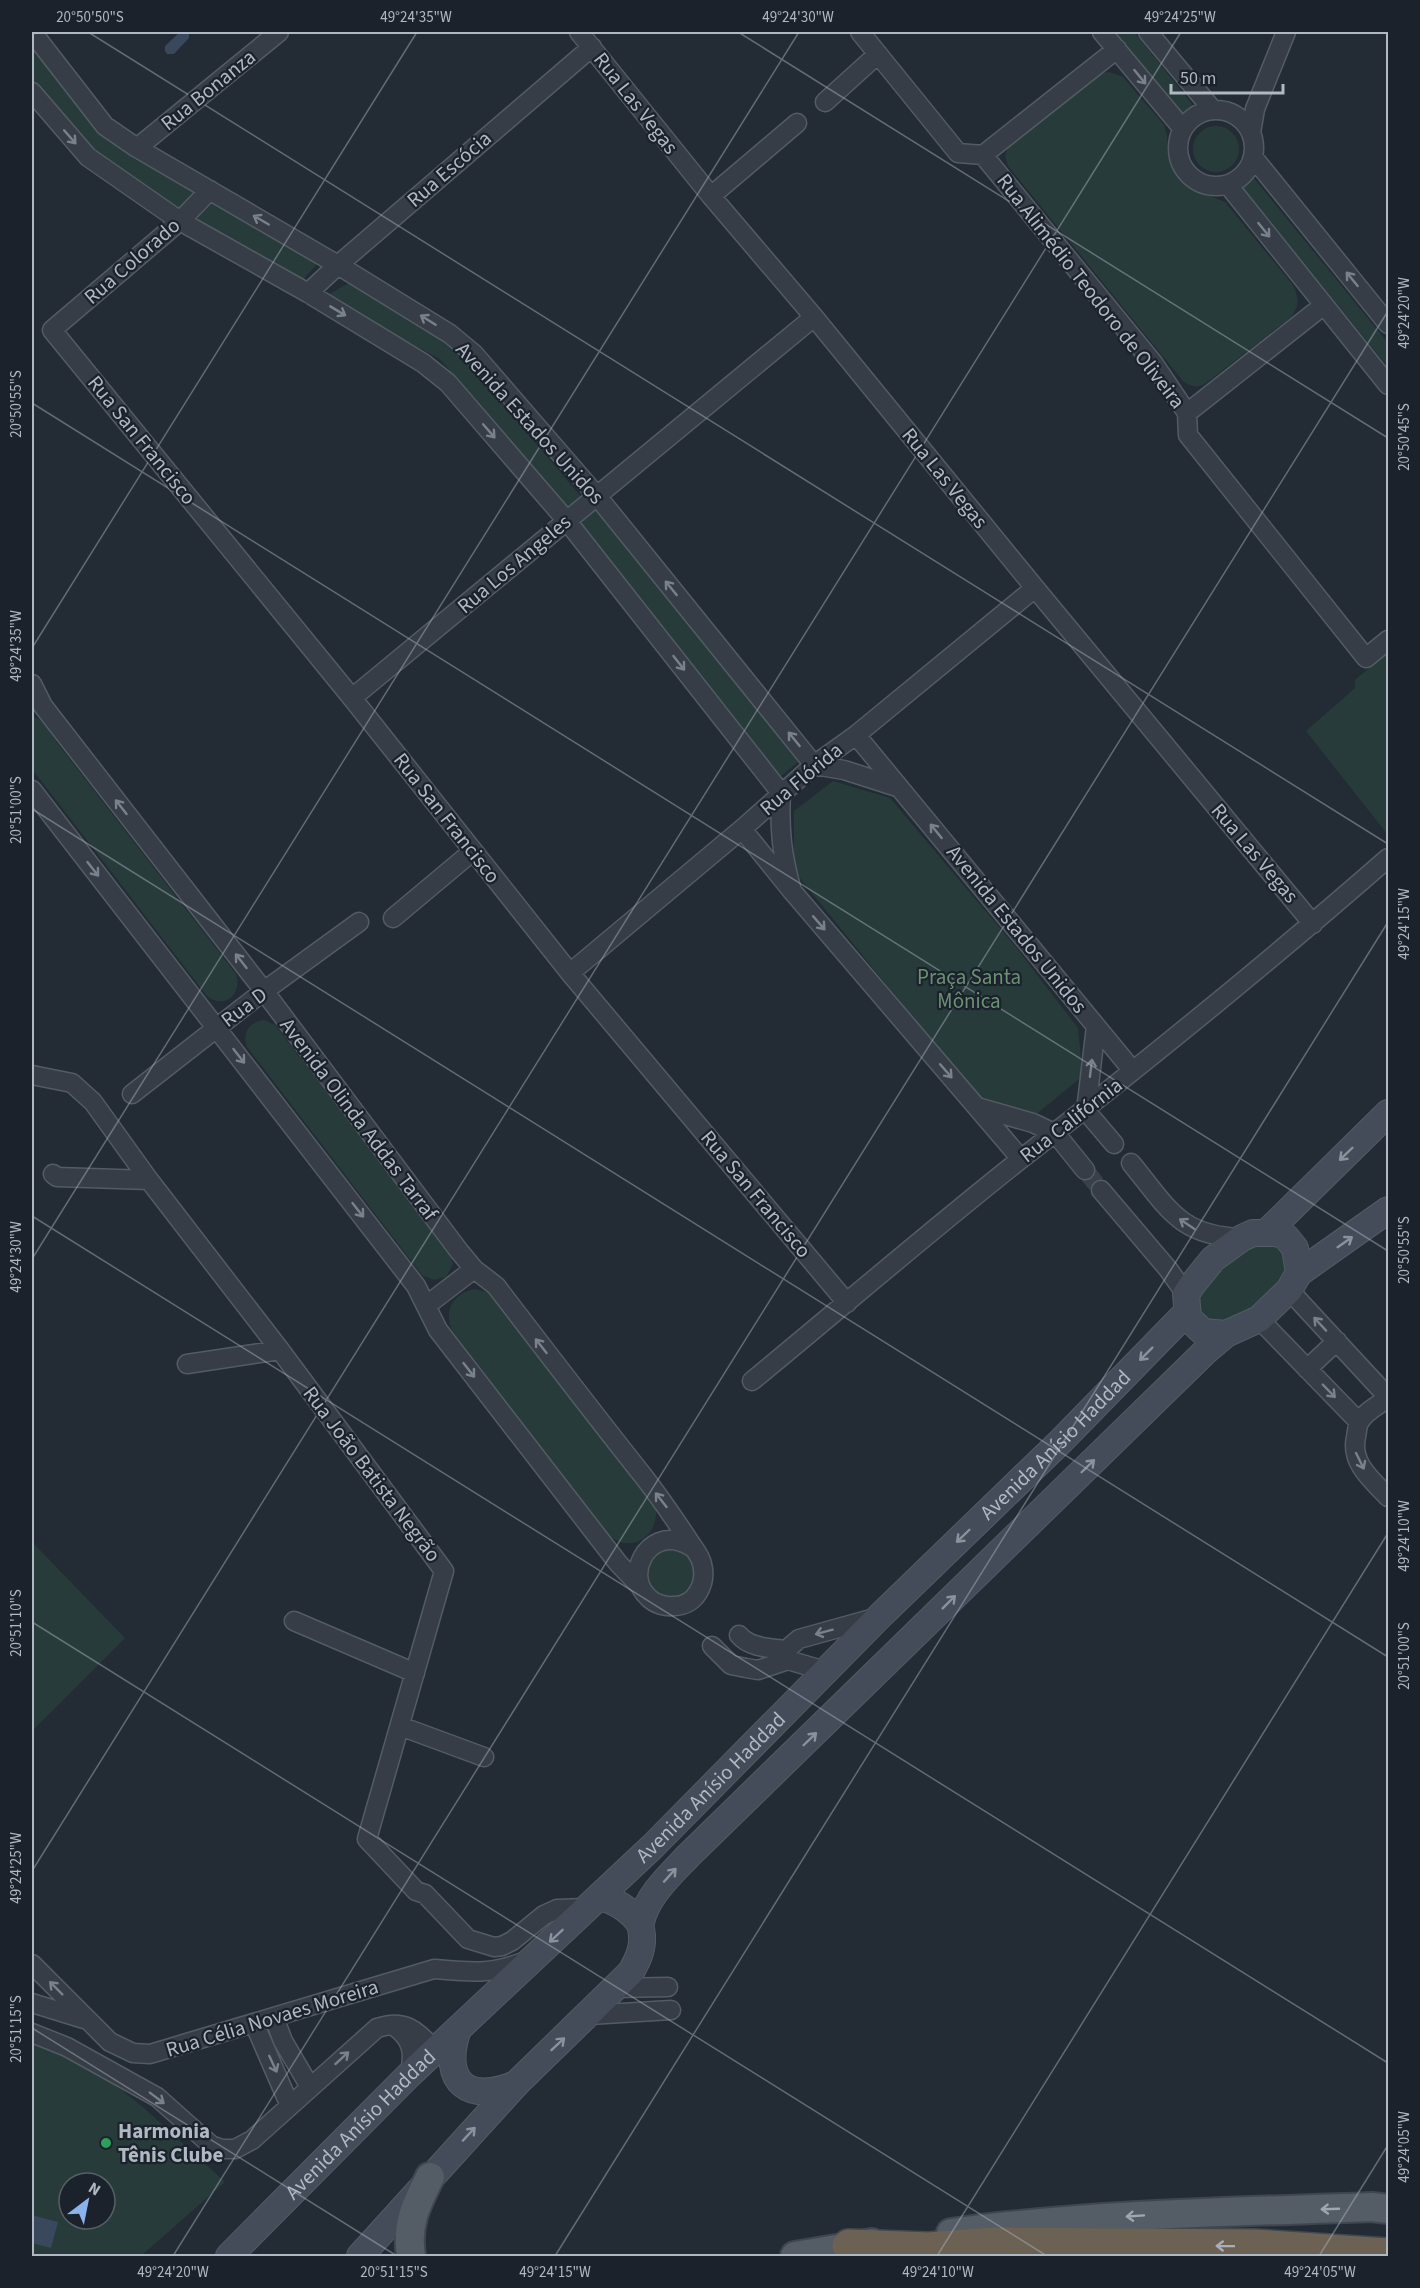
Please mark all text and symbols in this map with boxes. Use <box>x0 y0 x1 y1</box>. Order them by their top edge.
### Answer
text: 20°50'50"S <box>56 7 124 28</box>
text: 49°24'35"W <box>380 7 452 28</box>
text: 49°24'30"W <box>762 7 834 28</box>
text: 49°24'25"W <box>1144 7 1216 28</box>
street label: Rua Bonanza <box>154 42 262 138</box>
street label: Rua Las Vegas <box>587 46 686 161</box>
scale bar <box>1171 57 1284 95</box>
text: 50 m <box>1180 66 1216 91</box>
one-way arrow <box>1133 69 1146 85</box>
street label: Rua Escócia <box>400 124 498 214</box>
one-way arrow <box>63 129 77 144</box>
street label: Rua Alimédio Teodoro de Oliveira <box>990 167 1192 415</box>
street label: Rua Colorado <box>77 211 187 311</box>
one-way arrow <box>253 213 270 225</box>
one-way arrow <box>1258 222 1271 238</box>
one-way arrow <box>1345 271 1358 287</box>
text: 49°24'20"W <box>1394 277 1415 349</box>
one-way arrow <box>329 305 346 317</box>
one-way arrow <box>420 314 437 326</box>
street label: Avenida Estados Unidos <box>449 335 611 511</box>
street label: Rua San Francisco <box>80 369 204 511</box>
text: 20°50'55"S <box>6 370 27 438</box>
text: 20°50'45"S <box>1394 403 1415 471</box>
street label: Rua Las Vegas <box>895 421 995 535</box>
one-way arrow <box>482 423 496 438</box>
street label: Rua Los Angeles <box>450 507 578 621</box>
one-way arrow <box>664 581 678 596</box>
text: 49°24'35"W <box>6 610 27 682</box>
one-way arrow <box>672 655 685 671</box>
one-way arrow <box>787 732 800 748</box>
street label: Rua Flórida <box>753 735 849 823</box>
street label: Rua San Francisco <box>386 746 508 890</box>
text: 20°51'00"S <box>6 776 27 844</box>
street label: Rua Las Vegas <box>1204 797 1306 910</box>
one-way arrow <box>115 799 128 815</box>
one-way arrow <box>929 824 943 839</box>
street label: Avenida Estados Unidos <box>940 838 1095 1020</box>
one-way arrow <box>87 861 100 877</box>
text: 49°24'15"W <box>1394 888 1415 960</box>
one-way arrow <box>812 915 826 930</box>
one-way arrow <box>234 953 247 969</box>
park label: Praça Santa Mônica <box>917 962 1021 1016</box>
street label: Rua D <box>215 980 273 1034</box>
street label: Avenida Olinda Addas Tarraf <box>273 1012 446 1227</box>
one-way arrow <box>232 1048 245 1064</box>
one-way arrow <box>1085 1059 1096 1079</box>
one-way arrow <box>939 1063 953 1078</box>
street label: Rua Califórnia <box>1013 1070 1129 1170</box>
street label: Rua San Francisco <box>694 1124 818 1264</box>
one-way arrow <box>1339 1147 1354 1161</box>
one-way arrow <box>352 1202 364 1218</box>
text: 20°50'55"S <box>1394 1216 1415 1284</box>
one-way arrow <box>1178 1218 1195 1231</box>
text: 49°24'30"W <box>6 1221 27 1293</box>
one-way arrow <box>1336 1236 1352 1249</box>
one-way arrow <box>1313 1316 1327 1331</box>
one-way arrow <box>535 1338 548 1354</box>
one-way arrow <box>1139 1347 1153 1362</box>
one-way arrow <box>462 1362 475 1378</box>
street label: Avenida Anísio Haddad <box>973 1363 1138 1527</box>
street label: Rua João Batista Negrão <box>296 1380 448 1568</box>
one-way arrow <box>1321 1384 1336 1399</box>
one-way arrow <box>1354 1452 1366 1470</box>
one-way arrow <box>1081 1459 1096 1473</box>
one-way arrow <box>655 1492 667 1508</box>
text: 49°24'10"W <box>1394 1500 1415 1572</box>
one-way arrow <box>956 1528 971 1542</box>
text: 20°51'10"S <box>6 1589 27 1657</box>
one-way arrow <box>942 1595 957 1610</box>
text: 20°51'00"S <box>1394 1622 1415 1690</box>
one-way arrow <box>814 1627 833 1638</box>
street label: Avenida Anísio Haddad <box>629 1705 792 1870</box>
one-way arrow <box>802 1731 817 1746</box>
text: 49°24'25"W <box>6 1832 27 1904</box>
one-way arrow <box>663 1868 677 1883</box>
one-way arrow <box>548 1929 563 1943</box>
street label: Rua Célia Novaes Moreira <box>162 1971 382 2065</box>
one-way arrow <box>49 1981 64 1996</box>
text: 20°51'15"S <box>6 1995 27 2063</box>
one-way arrow <box>551 2036 566 2051</box>
street label: Avenida Anísio Haddad <box>278 2042 442 2206</box>
one-way arrow <box>335 2051 350 2065</box>
one-way arrow <box>268 2055 279 2073</box>
one-way arrow <box>149 2092 165 2105</box>
text: 49°24'05"W <box>1394 2111 1415 2183</box>
place label: Harmonia Tênis Clube <box>118 2116 223 2170</box>
one-way arrow <box>462 2127 476 2142</box>
marker: Harmonia Tênis Clube <box>99 2136 113 2150</box>
north arrow <box>57 2171 117 2231</box>
text: N <box>84 2177 105 2201</box>
one-way arrow <box>1321 2203 1341 2214</box>
one-way arrow <box>1126 2211 1146 2222</box>
one-way arrow <box>1216 2240 1236 2251</box>
text: 49°24'20"W <box>137 2262 209 2283</box>
text: 20°51'15"S <box>360 2262 428 2283</box>
text: 49°24'15"W <box>519 2262 591 2283</box>
text: 49°24'10"W <box>902 2262 974 2283</box>
text: 49°24'05"W <box>1284 2262 1356 2283</box>

